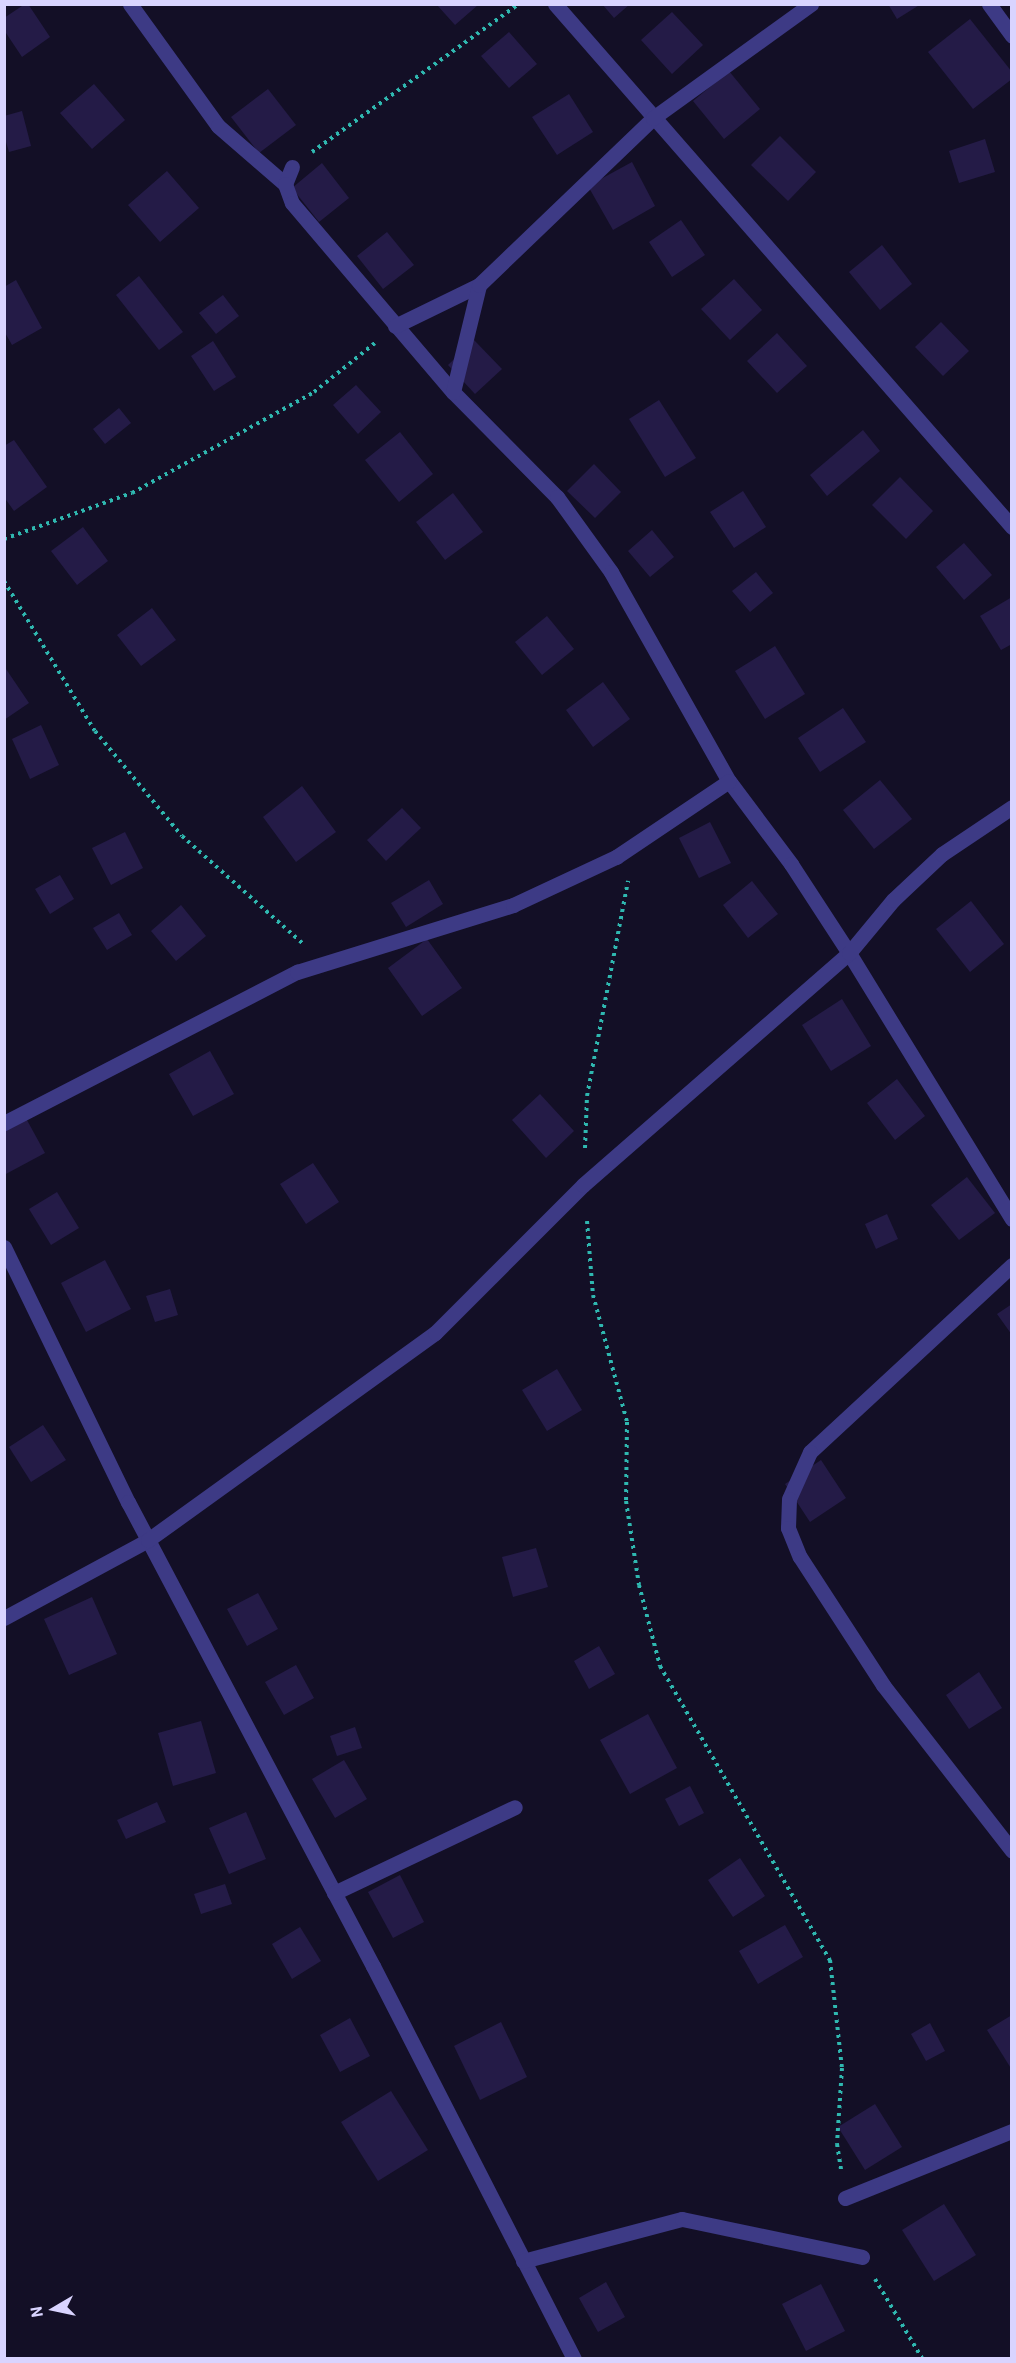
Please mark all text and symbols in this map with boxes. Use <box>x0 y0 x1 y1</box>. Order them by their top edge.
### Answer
north arrow <box>24 2279 84 2339</box>
text: N <box>26 2305 46 2319</box>

